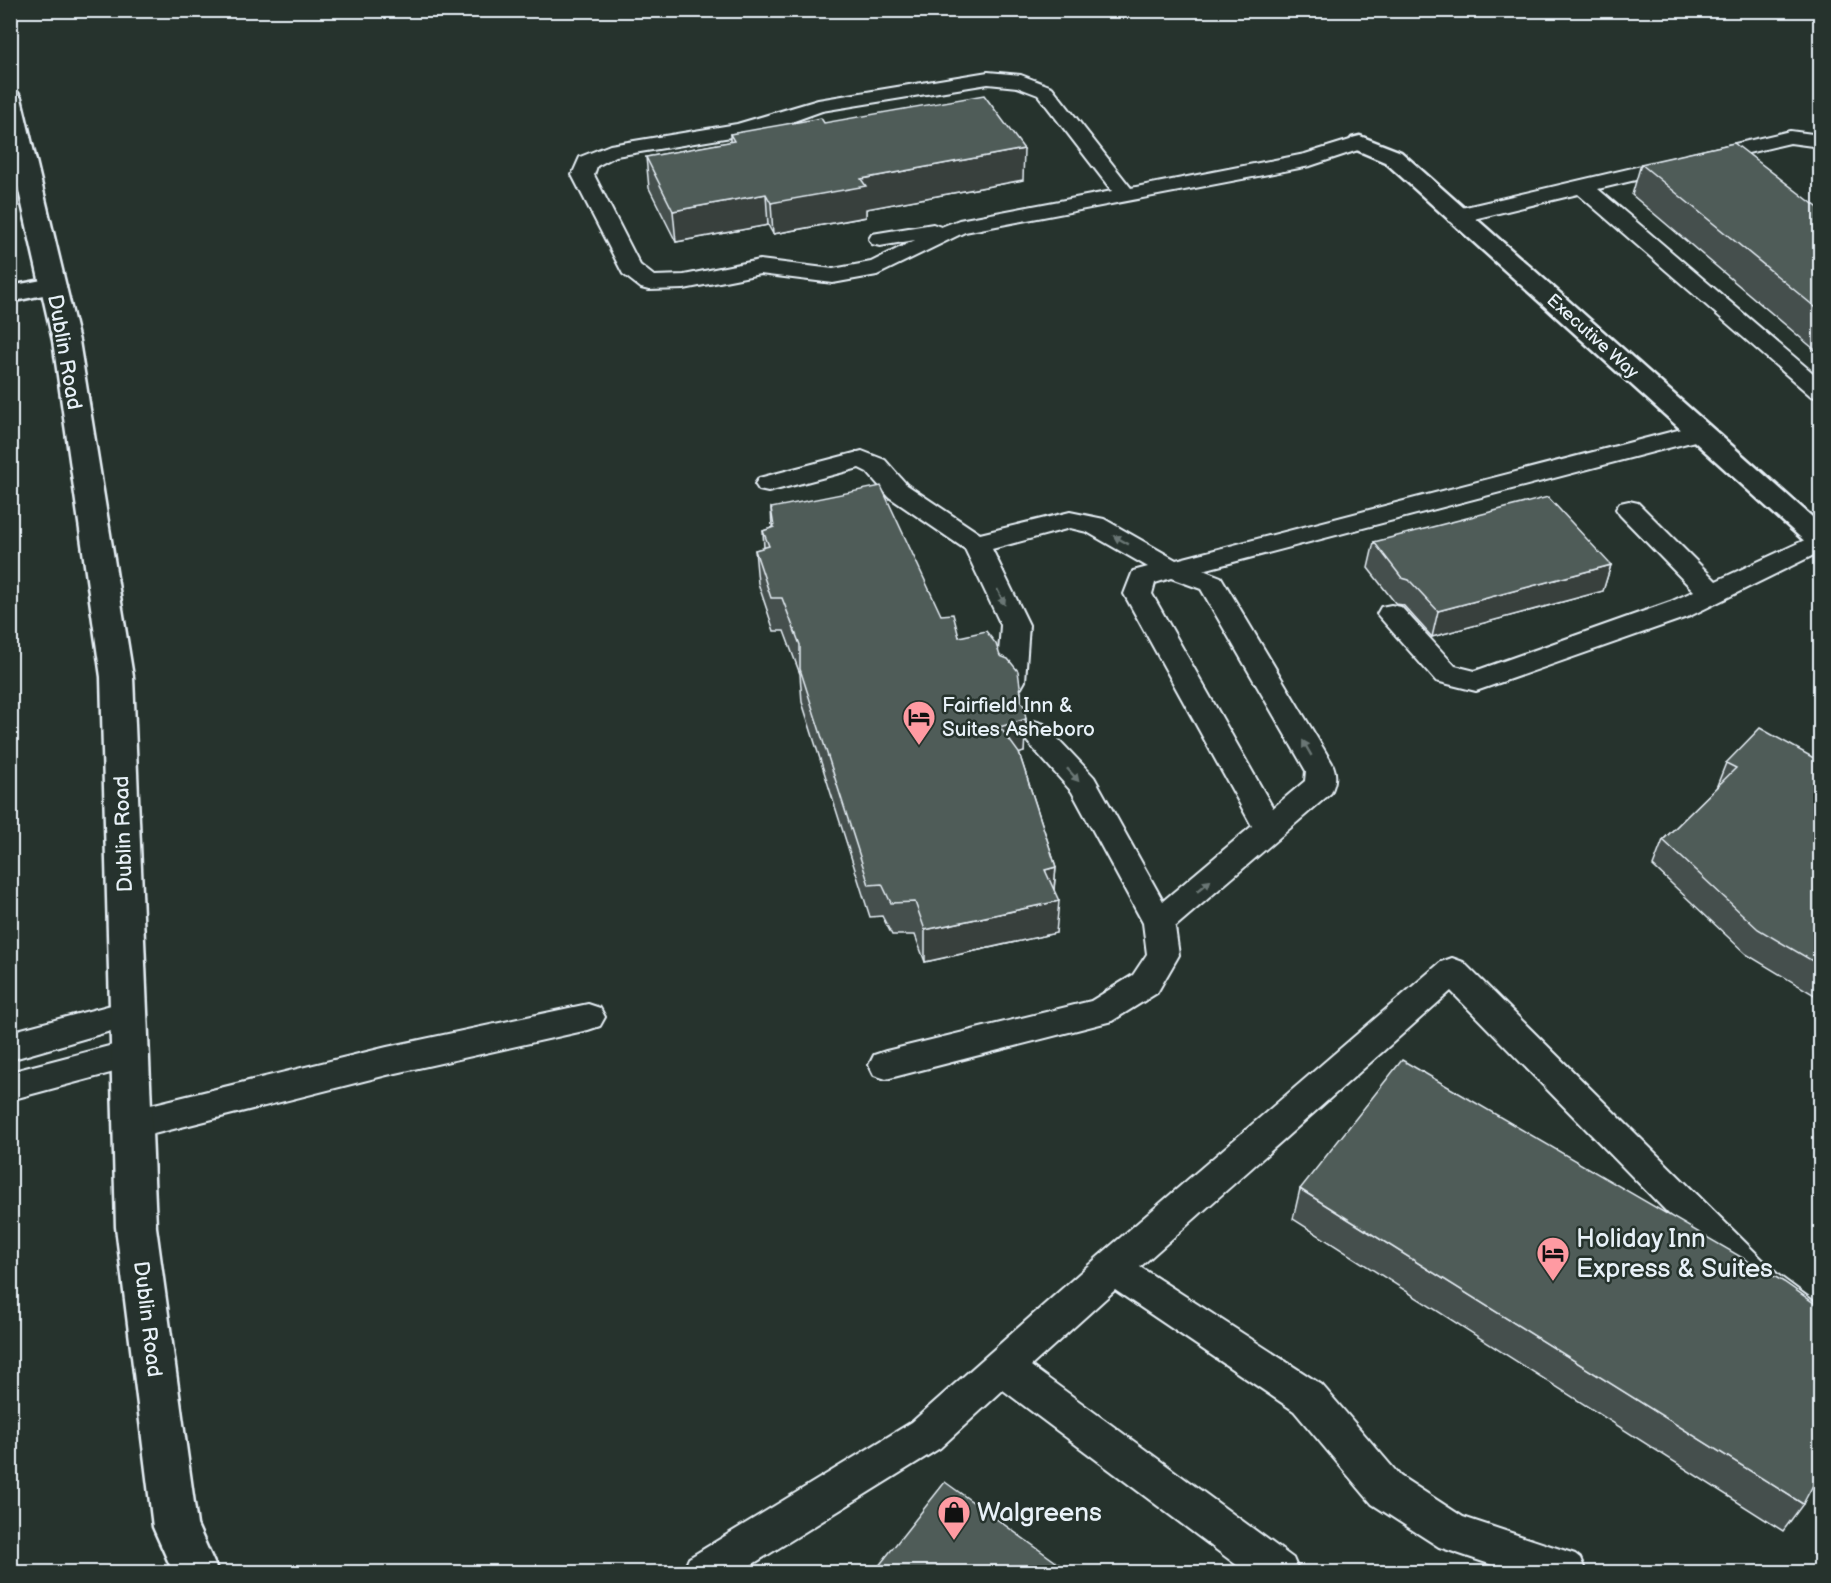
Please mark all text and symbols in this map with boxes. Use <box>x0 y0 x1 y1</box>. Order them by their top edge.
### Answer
street label: Executive Way <box>1542 290 1643 384</box>
street label: Dublin Road <box>42 292 87 412</box>
one-way arrow <box>1112 535 1129 545</box>
one-way arrow <box>997 588 1006 605</box>
place label: Fairfield Inn & Suites Asheboro <box>942 693 1095 742</box>
hotel icon: Fairfield Inn & Suites Asheboro <box>901 699 937 746</box>
one-way arrow <box>1302 740 1313 756</box>
one-way arrow <box>1066 767 1080 782</box>
street label: Dublin Road <box>109 775 138 893</box>
one-way arrow <box>1196 880 1211 893</box>
place label: Holiday Inn Express & Suites <box>1576 1224 1773 1285</box>
hotel icon: Holiday Inn Express & Suites <box>1535 1235 1571 1282</box>
street label: Dublin Road <box>128 1260 167 1379</box>
shop icon: Walgreens <box>936 1494 972 1541</box>
place label: Walgreens <box>977 1498 1102 1529</box>

